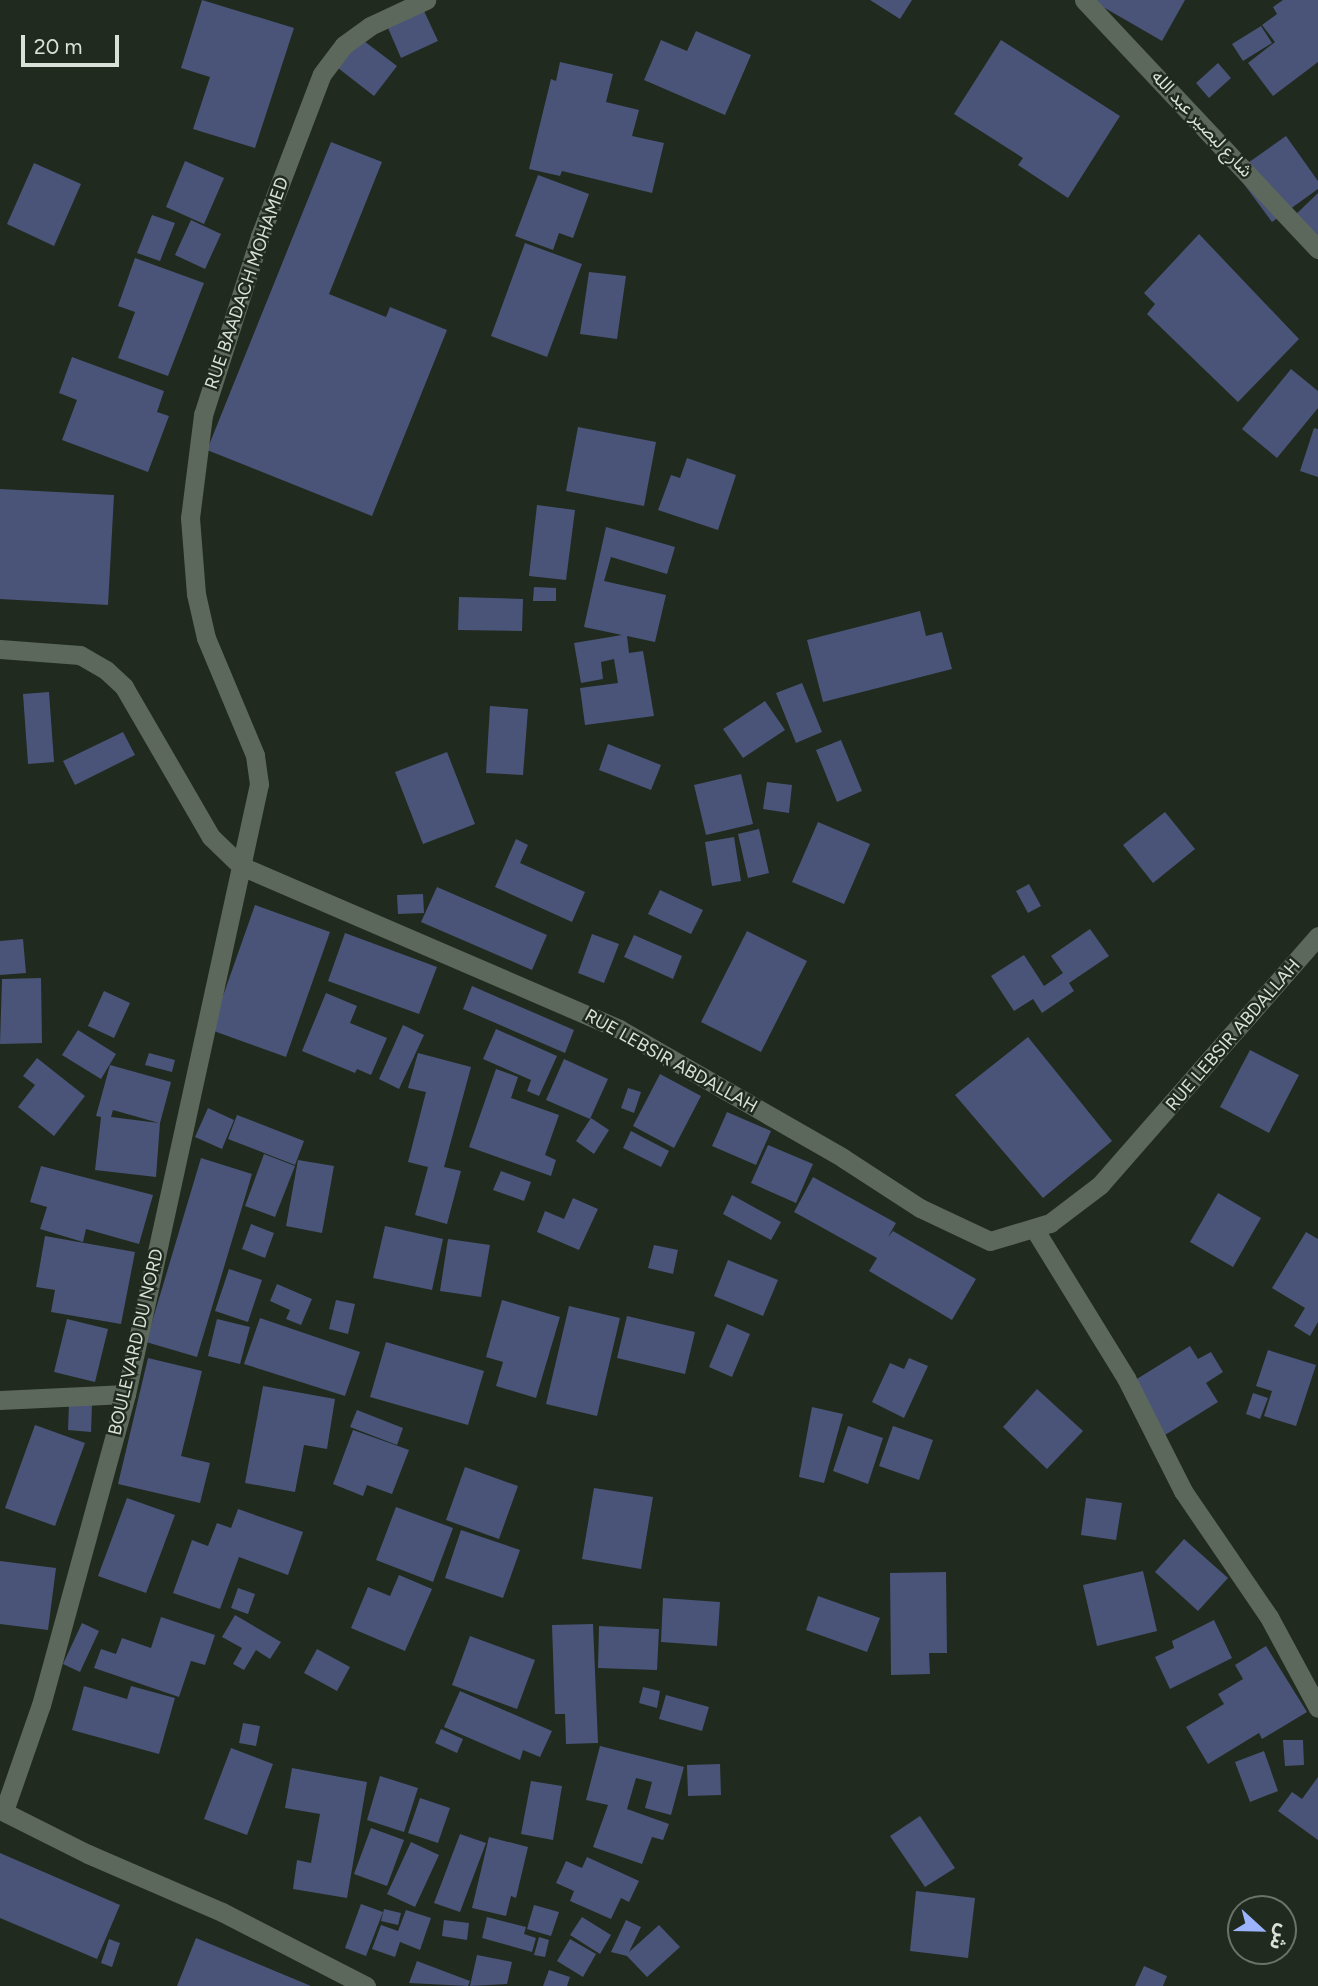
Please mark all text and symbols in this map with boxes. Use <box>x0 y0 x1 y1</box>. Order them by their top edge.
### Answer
scale bar <box>24 21 122 65</box>
text: 20 m <box>34 34 82 59</box>
street label: شارع لبصير عبد الله <box>1147 66 1257 182</box>
street label: RUE BAADACH MOHAMED <box>201 174 293 392</box>
street label: RUE LEBSIR ABDALLAH <box>1161 955 1305 1115</box>
street label: RUE LEBSIR ABDALLAH <box>581 1005 761 1117</box>
street label: BOULEVARD DU NORD <box>104 1247 168 1437</box>
north arrow <box>1227 1895 1297 1965</box>
text: ش <box>1265 1921 1296 1954</box>

